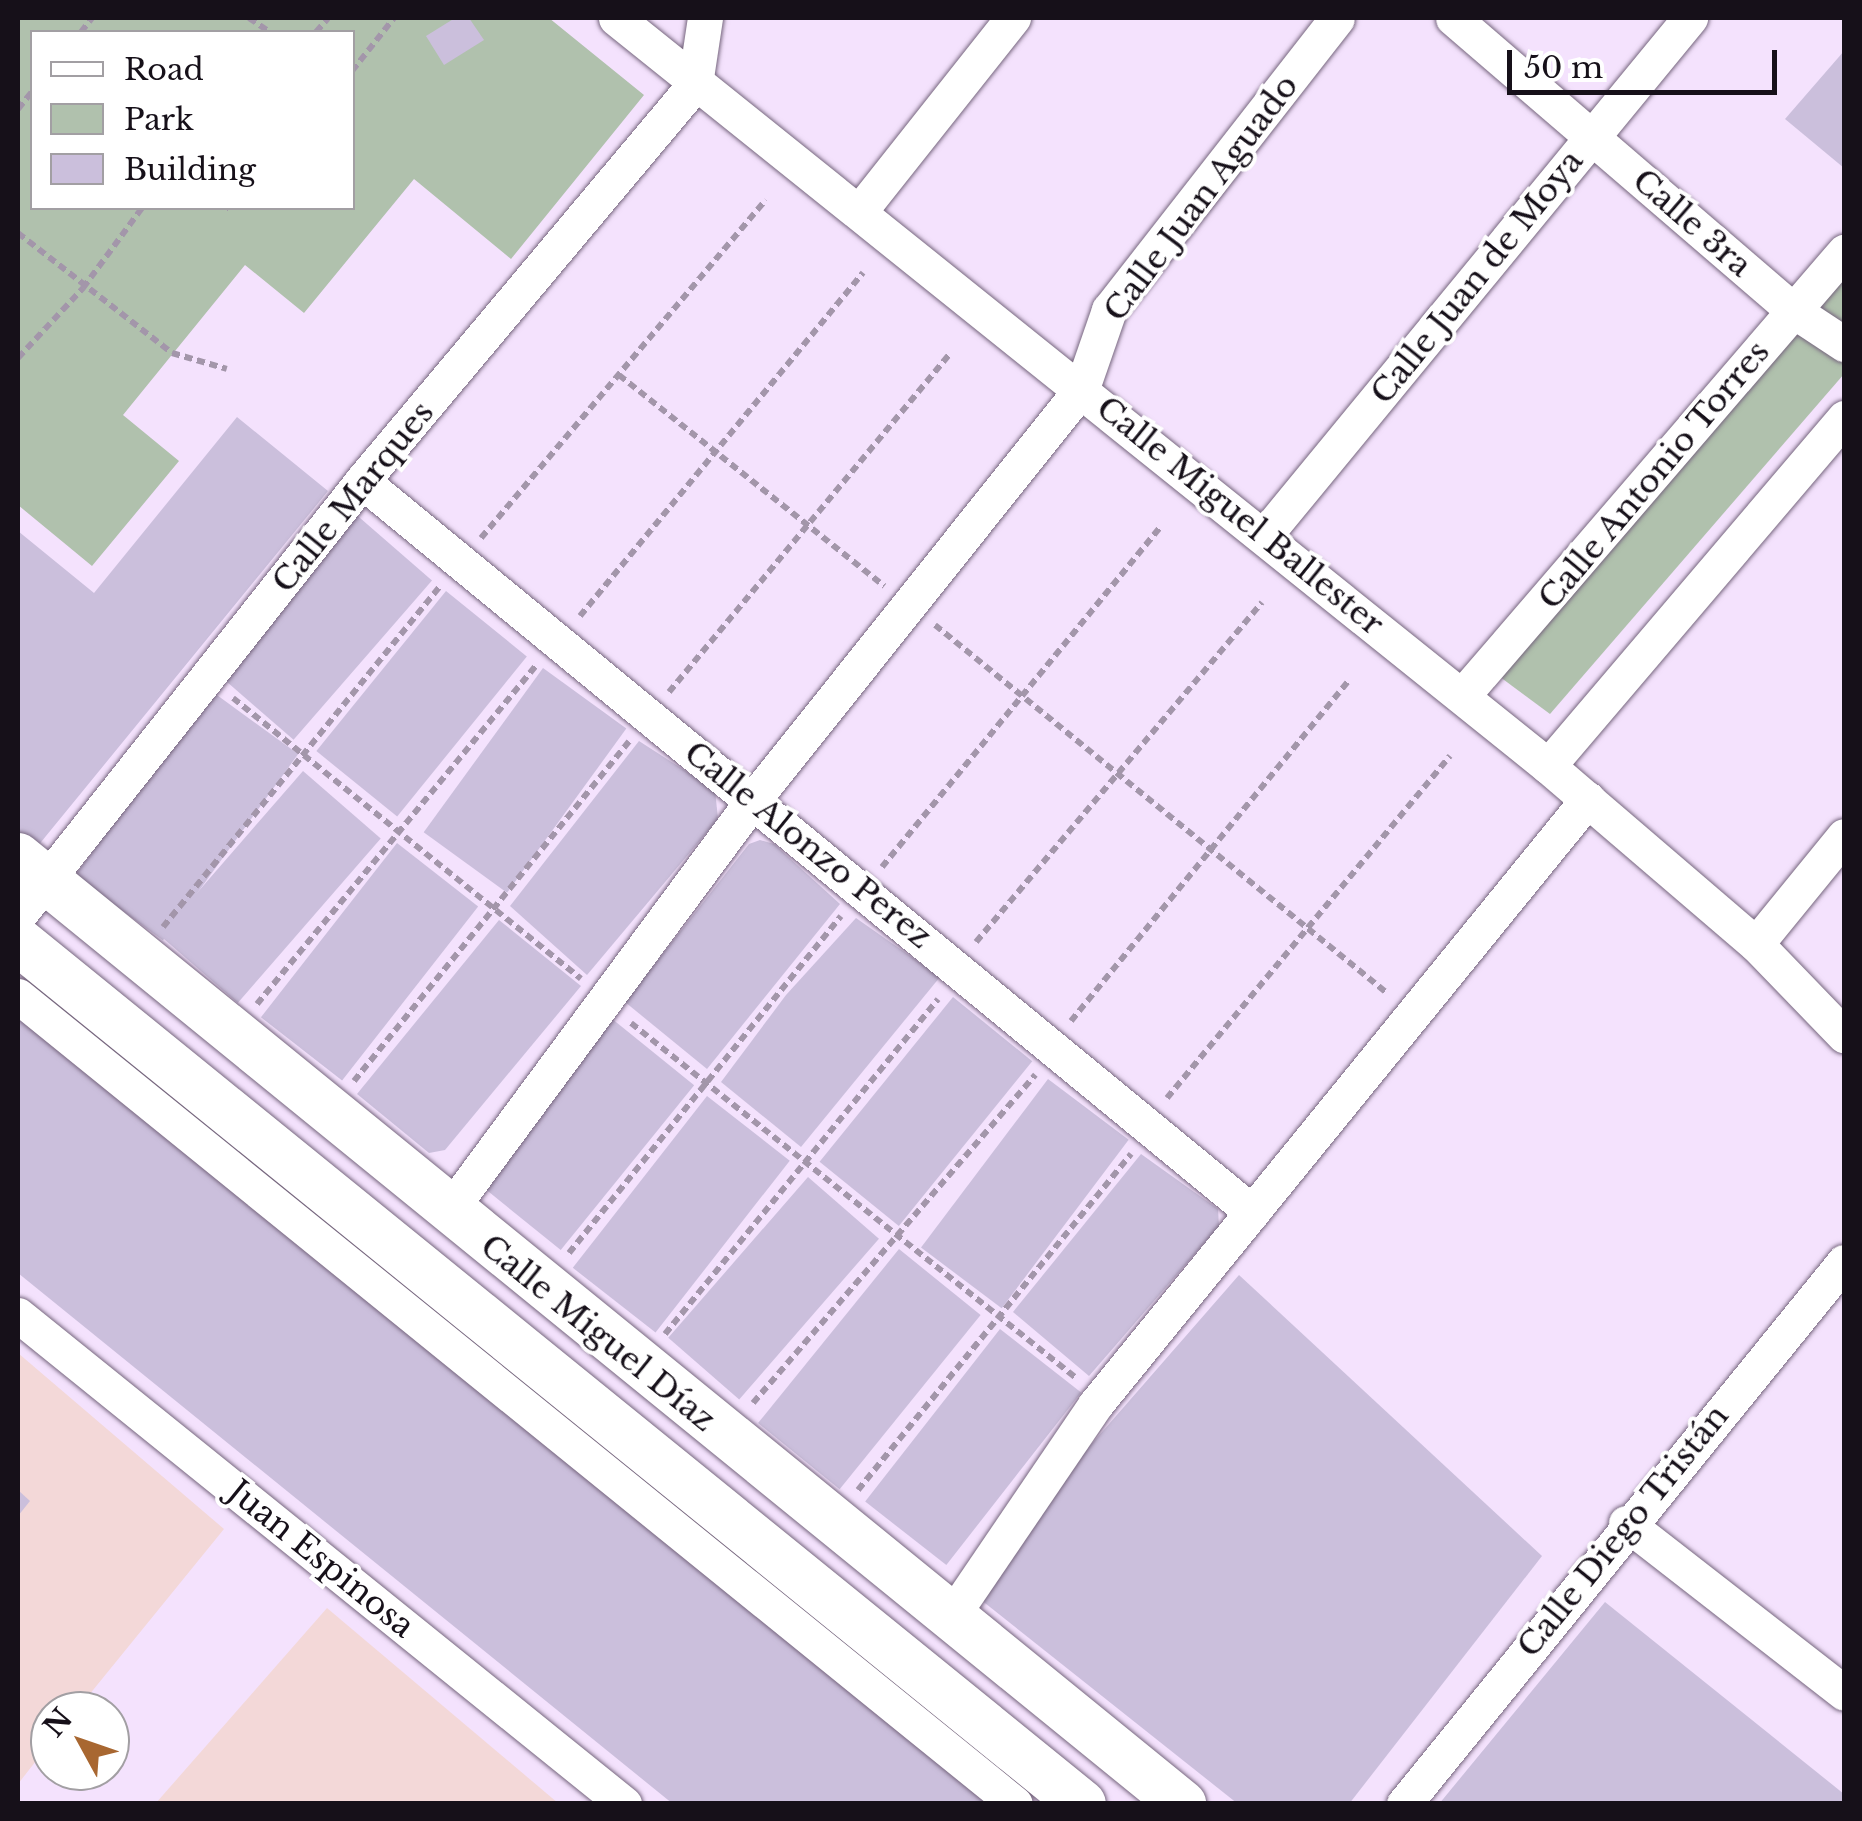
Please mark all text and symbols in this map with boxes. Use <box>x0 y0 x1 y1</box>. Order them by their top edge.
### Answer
legend <box>30 30 355 210</box>
scale bar <box>1512 30 1782 92</box>
text: 50 m <box>1524 49 1603 86</box>
text: Road <box>124 51 204 88</box>
street label: Calle Juan Aguado <box>1096 67 1306 329</box>
text: Park <box>124 101 194 138</box>
street label: Calle Juan de Moya <box>1363 142 1591 412</box>
text: Building <box>124 151 256 188</box>
street label: Calle 3ra <box>1625 161 1759 285</box>
street label: Calle Antonio Torres <box>1530 332 1778 618</box>
street label: Calle Miguel Ballester <box>1089 389 1391 643</box>
street label: Calle Marques <box>264 394 442 600</box>
street label: Calle Alonzo Perez <box>676 733 940 957</box>
street label: Calle Miguel Díaz <box>473 1227 723 1439</box>
street label: Calle Diego Tristán <box>1509 1397 1737 1665</box>
street label: Juan Espinosa <box>220 1472 422 1646</box>
north arrow <box>30 1691 130 1791</box>
text: N <box>36 1701 80 1744</box>

